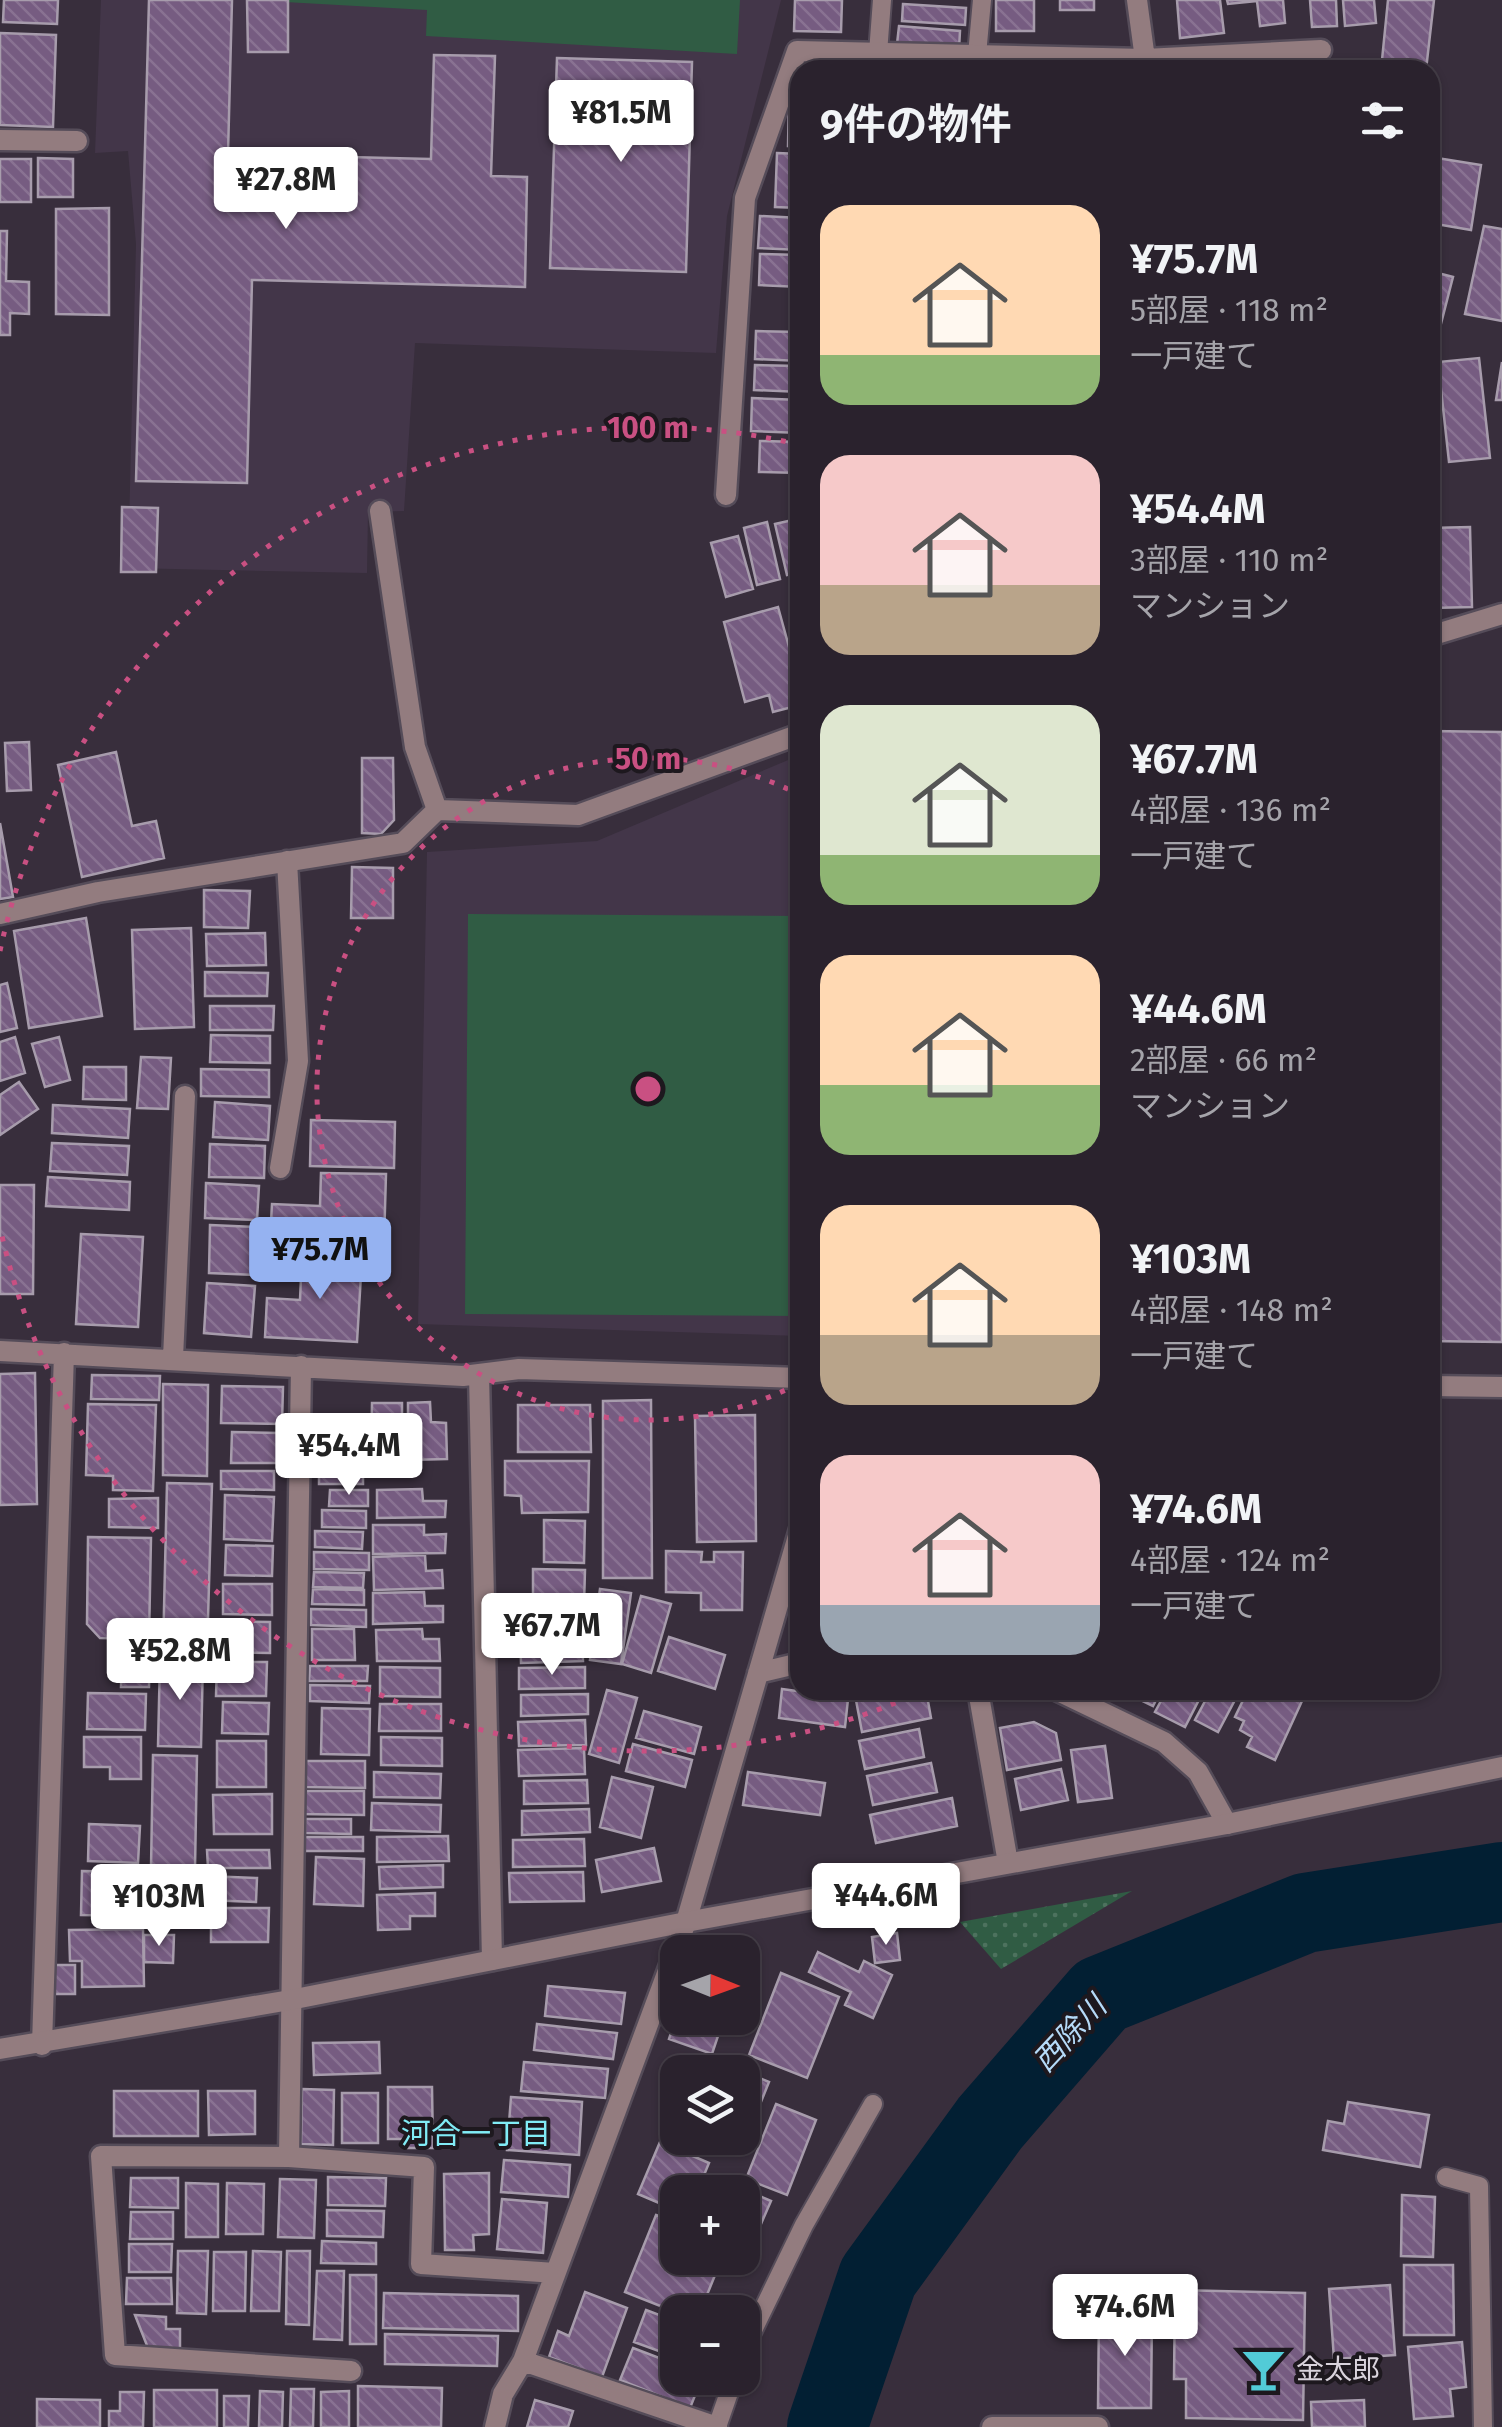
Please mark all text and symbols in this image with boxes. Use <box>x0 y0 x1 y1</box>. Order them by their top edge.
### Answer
pin: ¥81.5M <box>540 80 702 165</box>
text: ¥81.5M <box>571 93 671 131</box>
icon: filters <box>1355 93 1410 148</box>
text: 9件の物件 <box>820 100 1012 150</box>
pin: ¥27.8M <box>205 147 367 232</box>
text: ¥27.8M <box>236 160 336 198</box>
text: ¥75.7M <box>1130 234 1258 284</box>
icon: home <box>900 245 1020 365</box>
text: 5部屋 · 118 m² <box>1130 291 1328 329</box>
text: 一戸建て <box>1130 337 1258 375</box>
text: 100 m <box>607 410 689 446</box>
text: ¥54.4M <box>1130 484 1266 534</box>
icon: home <box>900 495 1020 615</box>
text: 3部屋 · 110 m² <box>1130 541 1328 579</box>
text: マンション <box>1130 587 1290 625</box>
text: ¥67.7M <box>1130 734 1258 784</box>
text: 50 m <box>615 741 681 777</box>
icon: home <box>900 745 1020 865</box>
text: 4部屋 · 136 m² <box>1130 791 1331 829</box>
text: 一戸建て <box>1130 837 1258 875</box>
text: ¥44.6M <box>1130 984 1267 1034</box>
icon: home <box>900 995 1020 1115</box>
text: 2部屋 · 66 m² <box>1130 1041 1317 1079</box>
centre of rings <box>630 1071 666 1107</box>
text: マンション <box>1130 1087 1290 1125</box>
pin: ¥75.7M <box>239 1217 401 1302</box>
text: ¥75.7M <box>271 1230 369 1268</box>
text: ¥103M <box>1130 1234 1251 1284</box>
icon: home <box>900 1245 1020 1365</box>
text: 4部屋 · 148 m² <box>1130 1291 1333 1329</box>
text: 一戸建て <box>1130 1337 1258 1375</box>
pin: ¥54.4M <box>268 1413 430 1498</box>
text: ¥54.4M <box>297 1426 401 1464</box>
text: ¥74.6M <box>1130 1484 1262 1534</box>
icon: home <box>900 1495 1020 1615</box>
text: 4部屋 · 124 m² <box>1130 1541 1330 1579</box>
text: 一戸建て <box>1130 1587 1258 1625</box>
pin: ¥67.7M <box>471 1593 633 1678</box>
text: ¥67.7M <box>503 1606 601 1644</box>
pin: ¥52.8M <box>99 1618 261 1703</box>
text: ¥52.8M <box>129 1631 231 1669</box>
pin: ¥44.6M <box>805 1863 967 1948</box>
pin: ¥103M <box>89 1864 229 1949</box>
text: ¥44.6M <box>834 1876 938 1914</box>
text: ¥103M <box>113 1877 205 1915</box>
north arrow <box>660 1935 760 2035</box>
map controls <box>660 1935 760 2395</box>
water label: 西除川 <box>1026 1987 1116 2079</box>
button: layers <box>660 2055 760 2155</box>
district label: 河合一丁目 <box>401 2116 551 2152</box>
button: + <box>660 2175 760 2275</box>
pin: ¥74.6M <box>1044 2274 1206 2359</box>
text: ¥74.6M <box>1075 2287 1175 2325</box>
button: − <box>660 2295 760 2395</box>
bar icon: 金太郎 <box>1239 2345 1287 2393</box>
place label: 金太郎 <box>1296 2353 1380 2386</box>

